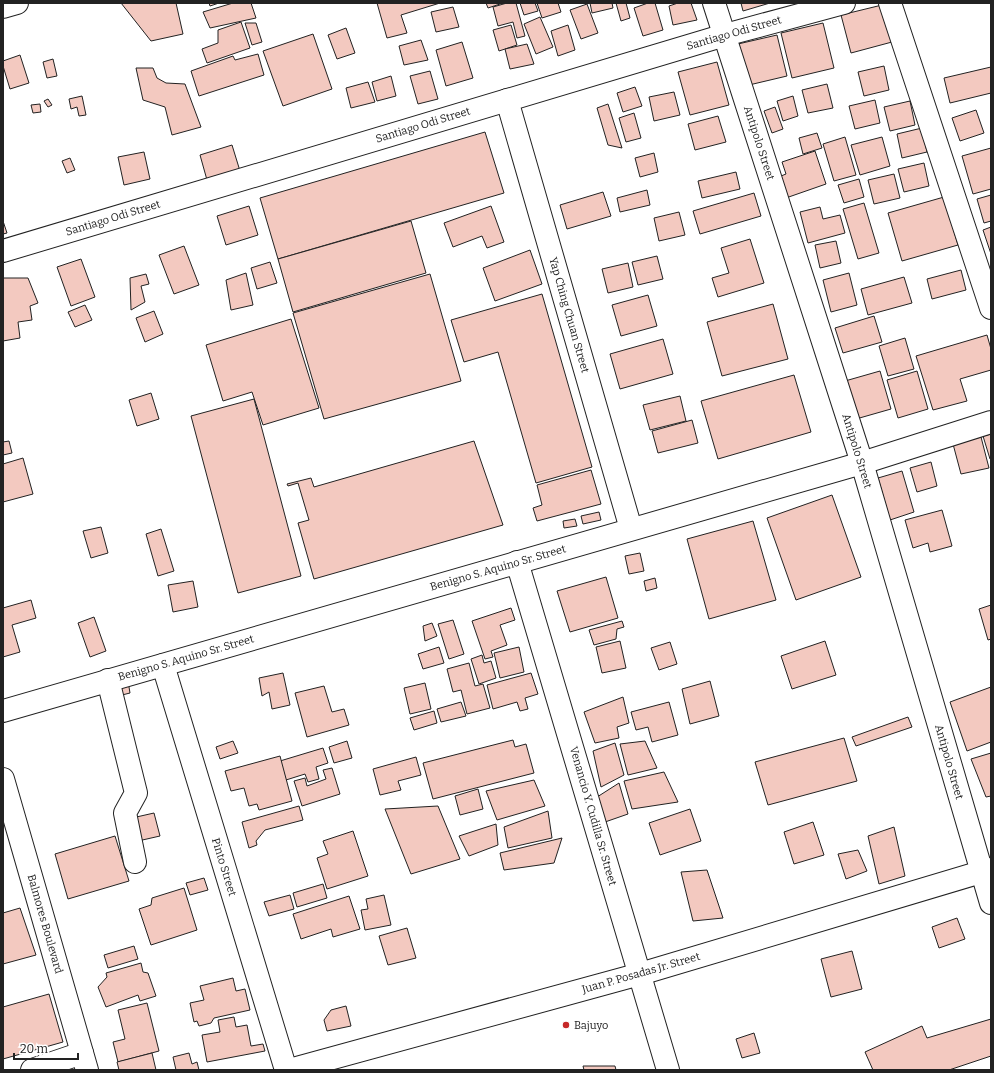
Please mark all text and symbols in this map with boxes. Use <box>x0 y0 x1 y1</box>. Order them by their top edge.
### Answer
street label: Santiago Odi Street <box>685 13 783 53</box>
street label: Santiago Odi Street <box>374 104 472 146</box>
street label: Antipolo Street <box>741 104 777 182</box>
street label: Santiago Odi Street <box>64 197 162 239</box>
street label: Yap Ching Chuan Street <box>546 256 592 374</box>
street label: Antipolo Street <box>839 412 875 490</box>
street label: Benigno S. Aquino Sr. Street <box>428 542 568 594</box>
street label: Benigno S. Aquino Sr. Street <box>116 632 256 684</box>
street label: Antipolo Street <box>932 723 966 801</box>
street label: Venancio Y. Cudilla Sr. Street <box>567 745 619 887</box>
street label: Pinto Street <box>209 836 239 898</box>
street label: Balmores Boulevard <box>25 873 66 976</box>
street label: Juan P. Posadas Jr. Street <box>579 950 702 996</box>
place label: Bajuyo <box>574 1019 608 1032</box>
marker: Bajuyo <box>561 1020 571 1030</box>
scale bar <box>14 1035 78 1061</box>
text: 20 m <box>20 1042 49 1056</box>

